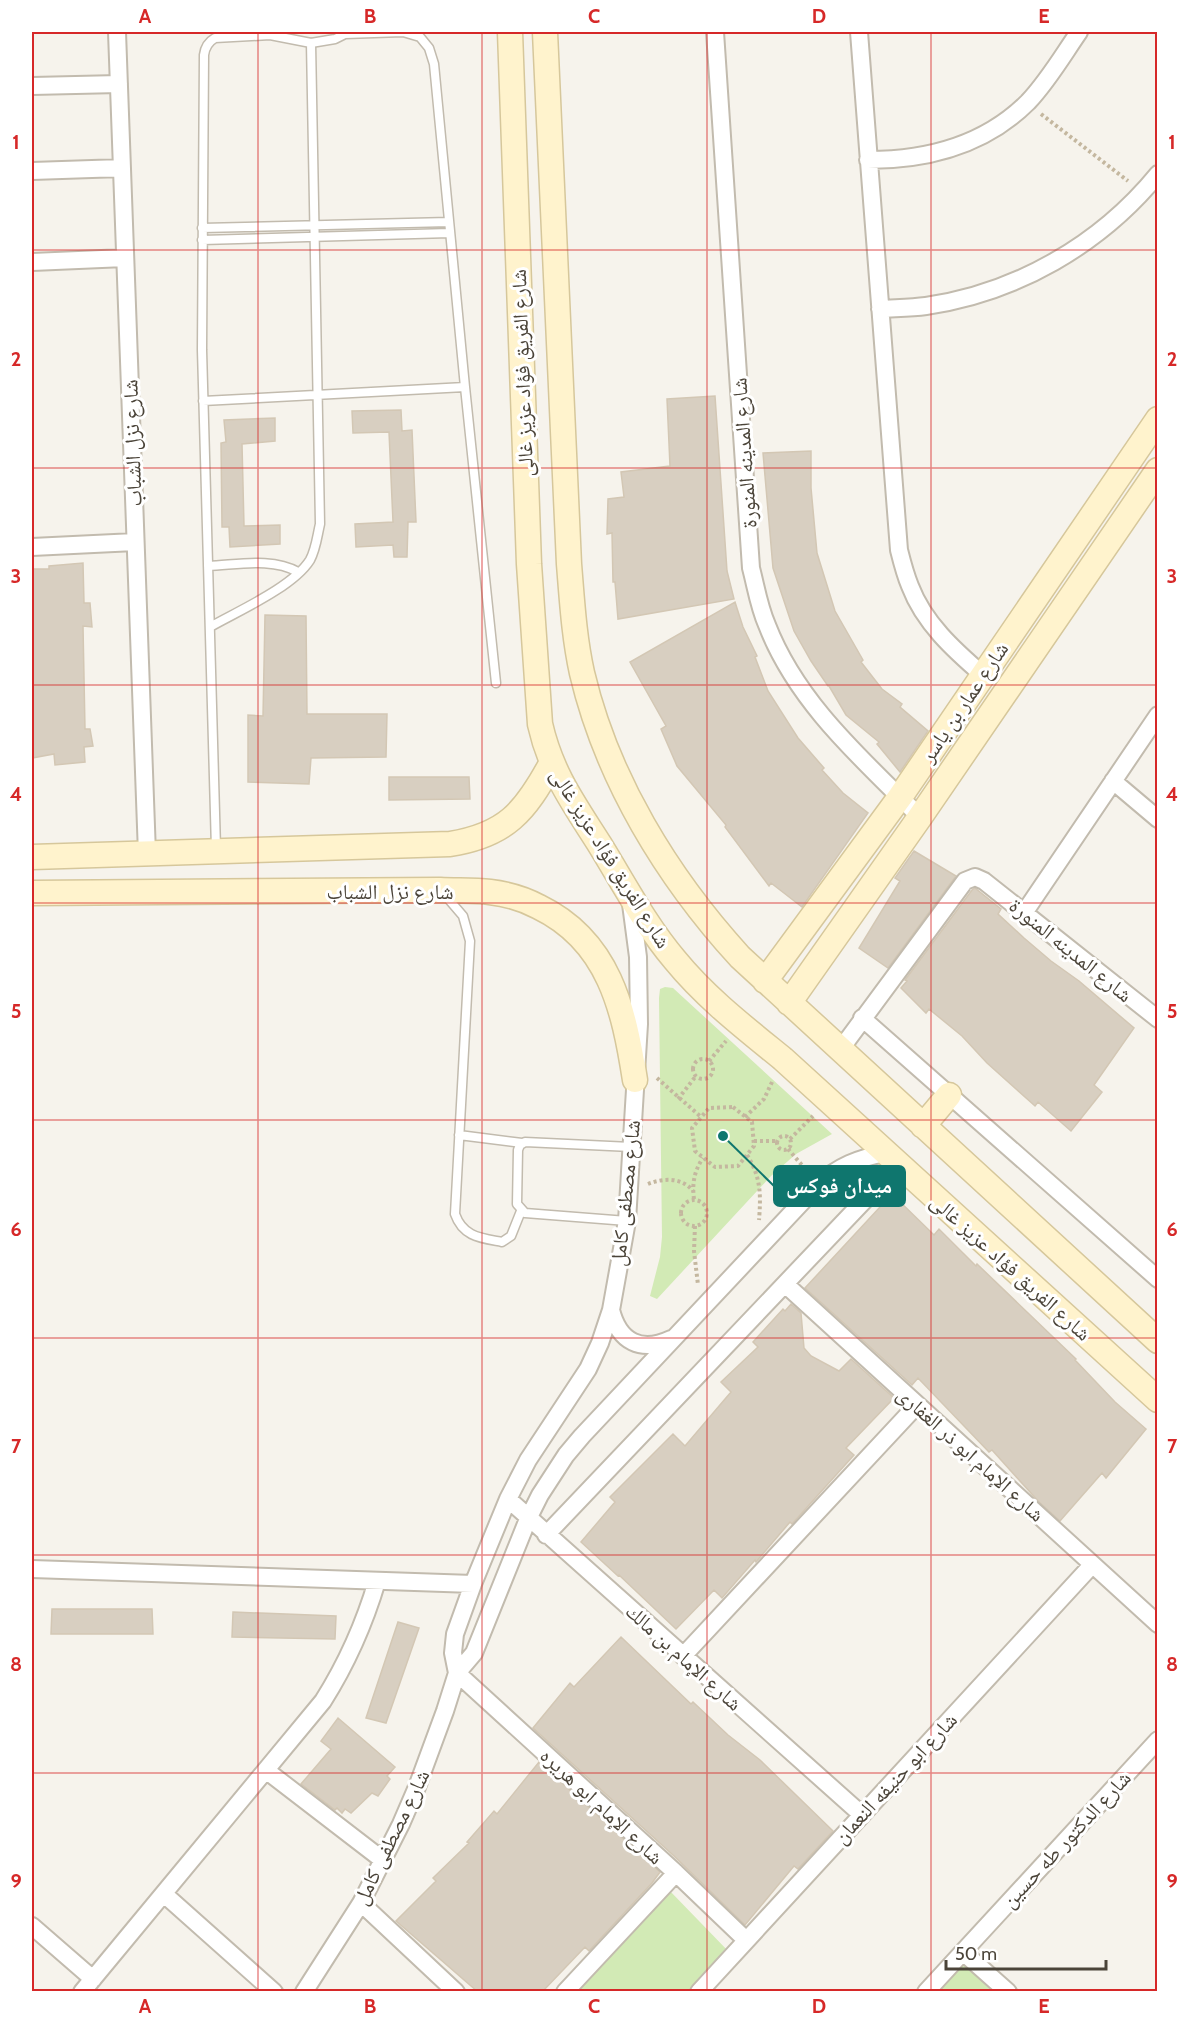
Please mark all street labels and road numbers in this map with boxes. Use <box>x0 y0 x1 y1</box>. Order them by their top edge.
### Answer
street label: شارع الفريق فؤاد عزيز غالى <box>506 269 539 477</box>
street label: شارع المدينه المنورة <box>726 377 763 529</box>
street label: شارع نزل الشباب <box>117 379 148 507</box>
street label: شارع عمار بن ياسر <box>914 637 1014 768</box>
street label: شارع الفريق فؤاد عزيز غالى <box>545 763 677 953</box>
street label: شارع نزل الشباب <box>326 879 454 905</box>
street label: شارع المدينه المنورة <box>1004 893 1138 1008</box>
street label: شارع مصطفى كامل <box>605 1119 646 1268</box>
street label: شارع الفريق فؤاد عزيز غالى <box>925 1188 1096 1346</box>
street label: شارع الإمام ابو ذر الغفارى <box>891 1381 1050 1528</box>
street label: شارع الإمام بن مالك <box>619 1598 747 1717</box>
street label: شارع ابو حنيفه النعمان <box>828 1707 963 1849</box>
street label: شارع الإمام ابو هريره <box>534 1743 669 1871</box>
street label: شارع مصطفى كامل <box>348 1765 435 1909</box>
street label: شارع الدكتور طه حسين <box>996 1765 1137 1913</box>

